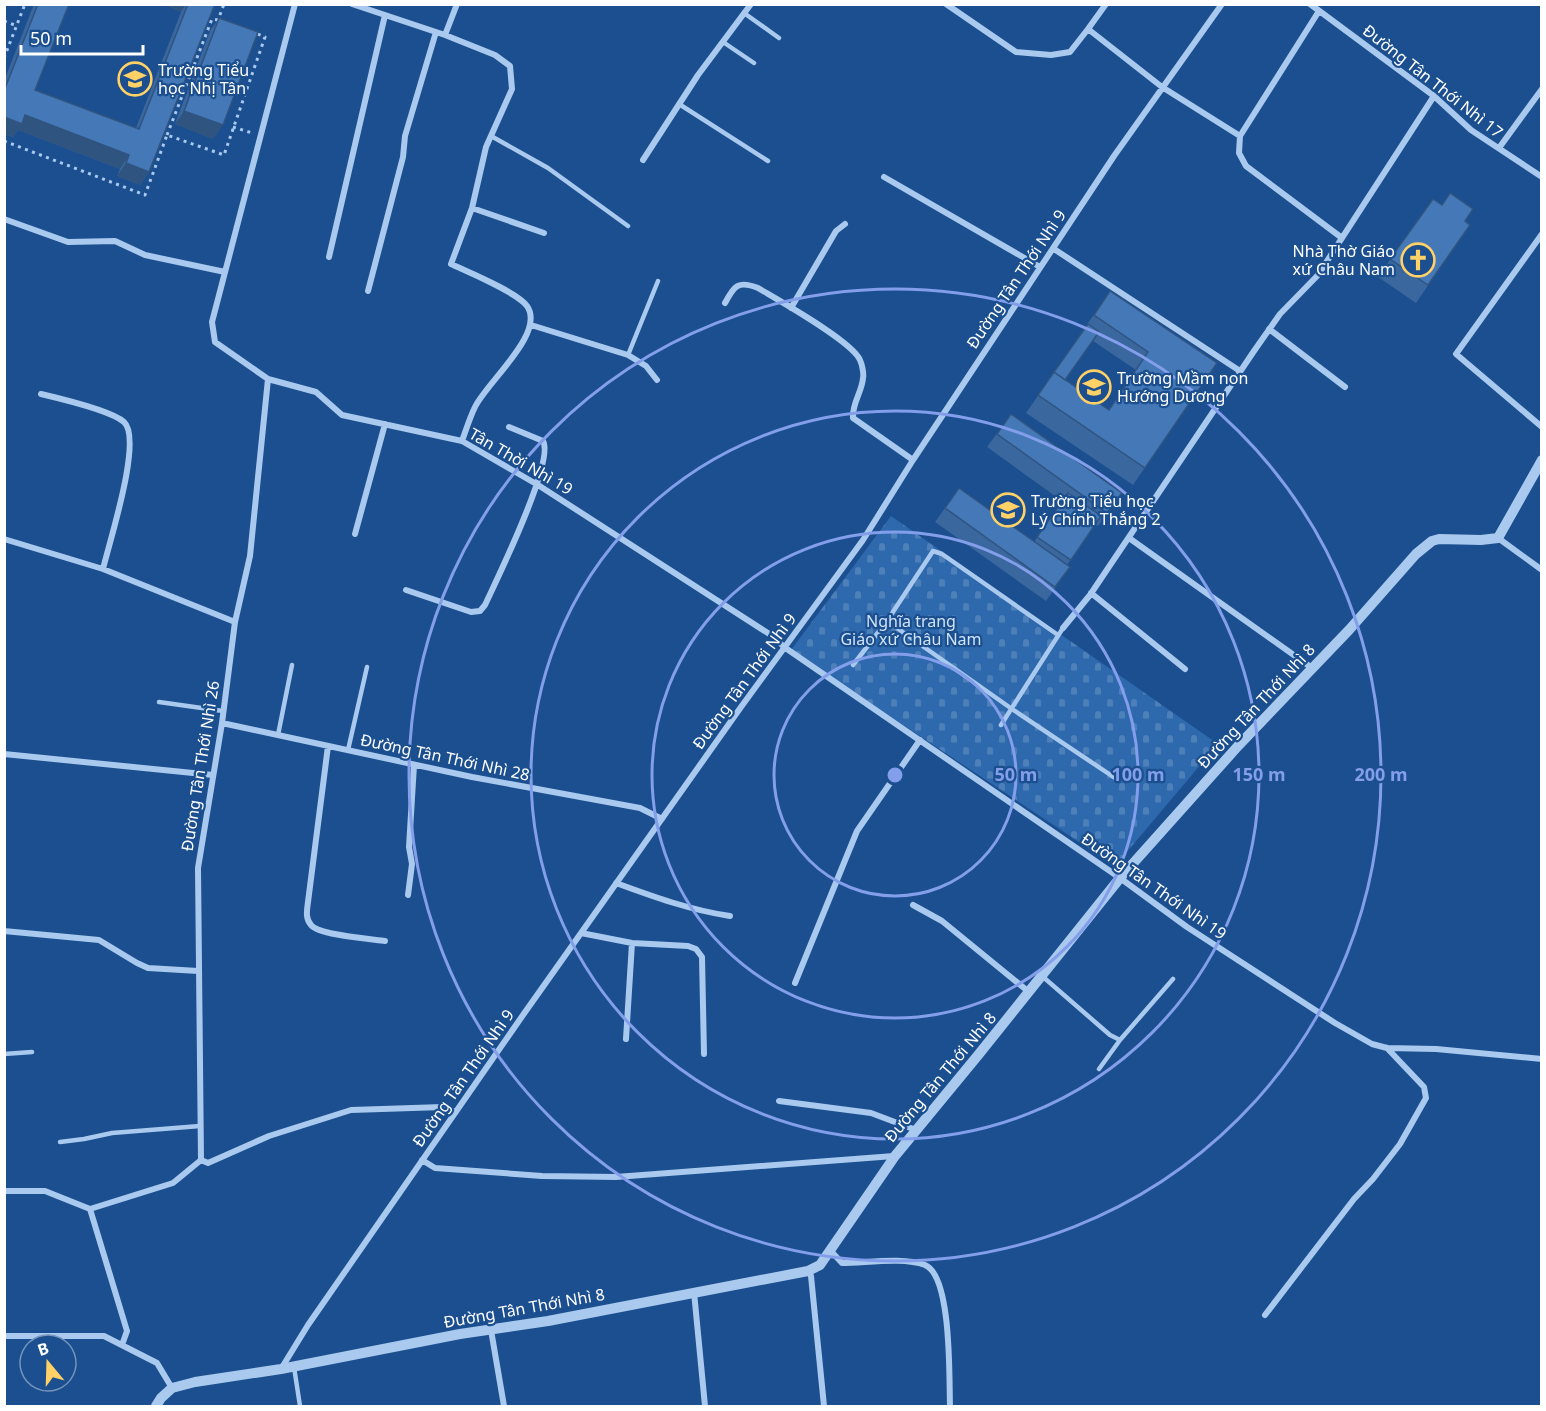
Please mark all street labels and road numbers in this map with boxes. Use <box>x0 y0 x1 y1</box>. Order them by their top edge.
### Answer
street label: Đường Tân Thới Nhì 17 <box>1358 19 1508 143</box>
street label: Đường Tân Thới Nhì 9 <box>961 205 1071 353</box>
street label: Tân Thời Nhì 19 <box>465 422 577 500</box>
street label: Đường Tân Thới Nhì 9 <box>687 608 801 754</box>
street label: Đường Tân Thới Nhì 8 <box>1192 639 1320 773</box>
street label: Đường Tân Thới Nhì 26 <box>176 679 224 853</box>
street label: Đường Tân Thới Nhì 28 <box>358 728 532 786</box>
street label: Đường Tân Thới Nhì 19 <box>1077 828 1231 944</box>
street label: Đường Tân Thới Nhì 9 <box>407 1005 519 1151</box>
street label: Đường Tân Thới Nhì 8 <box>879 1007 1001 1147</box>
street label: Đường Tân Thới Nhì 8 <box>442 1283 606 1333</box>

